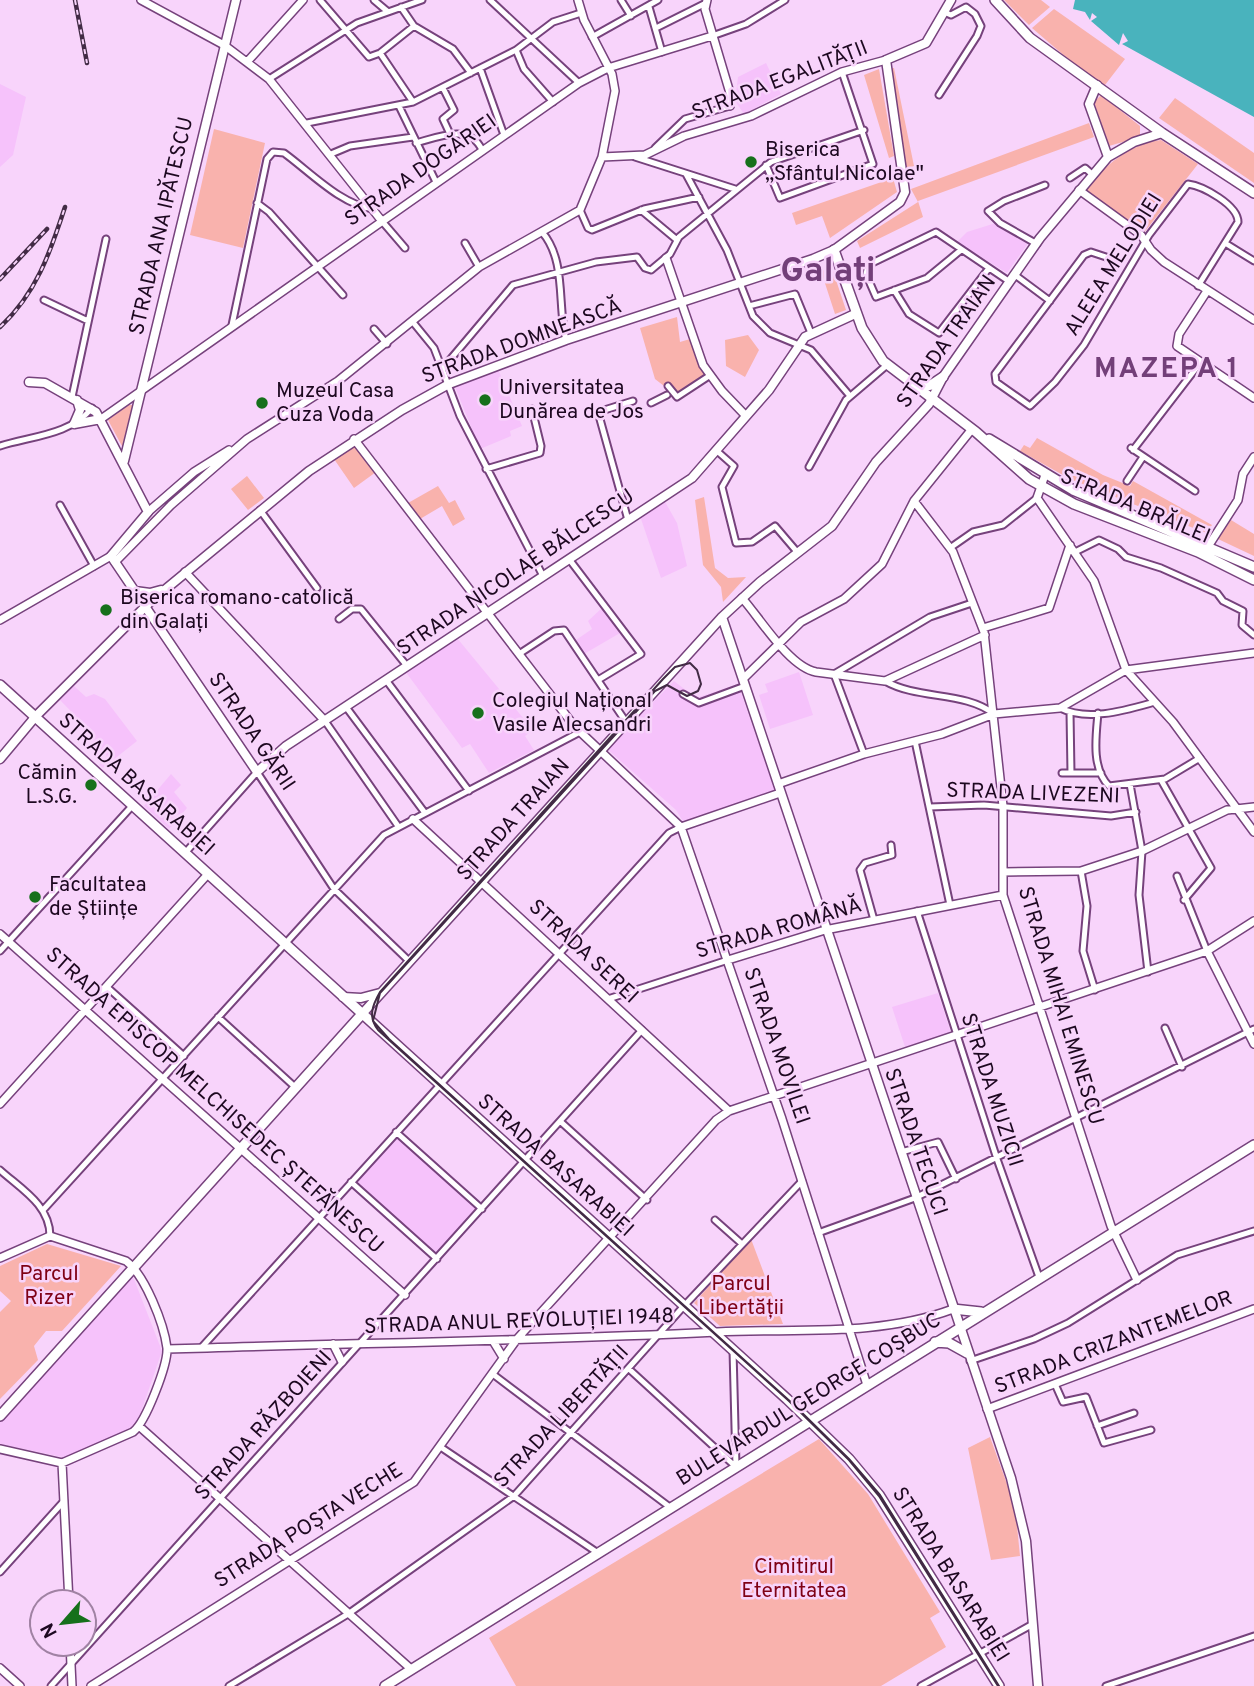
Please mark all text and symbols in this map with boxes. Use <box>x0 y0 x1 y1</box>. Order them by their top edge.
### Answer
street label: STRADA EGALITĂȚII <box>688 34 872 127</box>
street label: STRADA DOGĂRIEI <box>339 108 502 233</box>
street label: STRADA ANA IPĂTESCU <box>123 114 200 338</box>
place label: Biserica „Sfântul Nicolae" <box>765 137 924 188</box>
marker: Biserica „Sfântul Nicolae" <box>743 154 759 170</box>
street label: ALEEA MELODIEI <box>1059 188 1169 342</box>
district label: Galați <box>780 250 876 294</box>
street label: STRADA TRAIAN <box>891 270 1003 414</box>
street label: STRADA DOMNEASCĂ <box>418 292 626 391</box>
district label: MAZEPA 1 <box>1094 352 1240 388</box>
place label: Universitatea Dunărea de Jos <box>499 375 644 426</box>
place label: Muzeul Casa Cuza Voda <box>276 378 394 429</box>
marker: Universitatea Dunărea de Jos <box>477 392 493 408</box>
marker: Muzeul Casa Cuza Voda <box>254 395 270 411</box>
street label: STRADA BRĂILEI <box>1056 462 1214 551</box>
street label: STRADA NICOLAE BĂLCESCU <box>391 482 640 663</box>
place label: Biserica romano-catolică din Galați <box>120 585 354 636</box>
marker: Biserica romano-catolică din Galați <box>98 602 114 618</box>
street label: STRADA GĂRII <box>202 667 301 796</box>
place label: Colegiul Național Vasile Alecsandri <box>492 688 652 739</box>
marker: Colegiul Național Vasile Alecsandri <box>470 705 486 721</box>
street label: STRADA BASARABIEI <box>52 708 220 862</box>
street label: STRADA TRAIAN <box>452 753 576 887</box>
place label: Cămin L.S.G. <box>17 760 77 811</box>
marker: Cămin L.S.G. <box>83 777 99 793</box>
street label: STRADA LIVEZENI <box>946 777 1120 811</box>
place label: Facultatea de Științe <box>49 872 147 923</box>
street label: STRADA MIHAI EMINESCU <box>1011 884 1109 1128</box>
marker: Facultatea de Științe <box>27 889 43 905</box>
street label: STRADA ROMÂNĂ <box>693 891 865 966</box>
street label: STRADA SEREI <box>522 894 644 1010</box>
street label: STRADA EPISCOP MELCHISEDEC ȘTEFĂNESCU <box>39 941 389 1260</box>
street label: STRADA MOVILEI <box>737 964 815 1128</box>
street label: STRADA MUZICII <box>954 1010 1028 1170</box>
street label: STRADA TECUCI <box>877 1065 953 1219</box>
street label: STRADA BASARABIEI <box>471 1089 639 1243</box>
park label: Parcul Rizer <box>19 1261 79 1312</box>
park label: Parcul Libertății <box>698 1271 784 1322</box>
street label: STRADA CRIZANTEMELOR <box>991 1285 1237 1401</box>
street label: STRADA ANUL REVOLUȚIEI 1948 <box>363 1303 675 1341</box>
street label: BULEVARDUL GEORGE COȘBUC <box>672 1307 946 1493</box>
street label: STRADA LIBERTĂȚII <box>488 1339 635 1494</box>
street label: STRADA RĂZBOIENI <box>189 1345 338 1507</box>
street label: STRADA POȘTA VECHE <box>210 1457 408 1595</box>
street label: STRADA BASARABIEI <box>885 1482 1015 1668</box>
park label: Cimitirul Eternitatea <box>741 1554 847 1605</box>
north arrow <box>28 1588 98 1658</box>
text: N <box>36 1618 64 1642</box>

